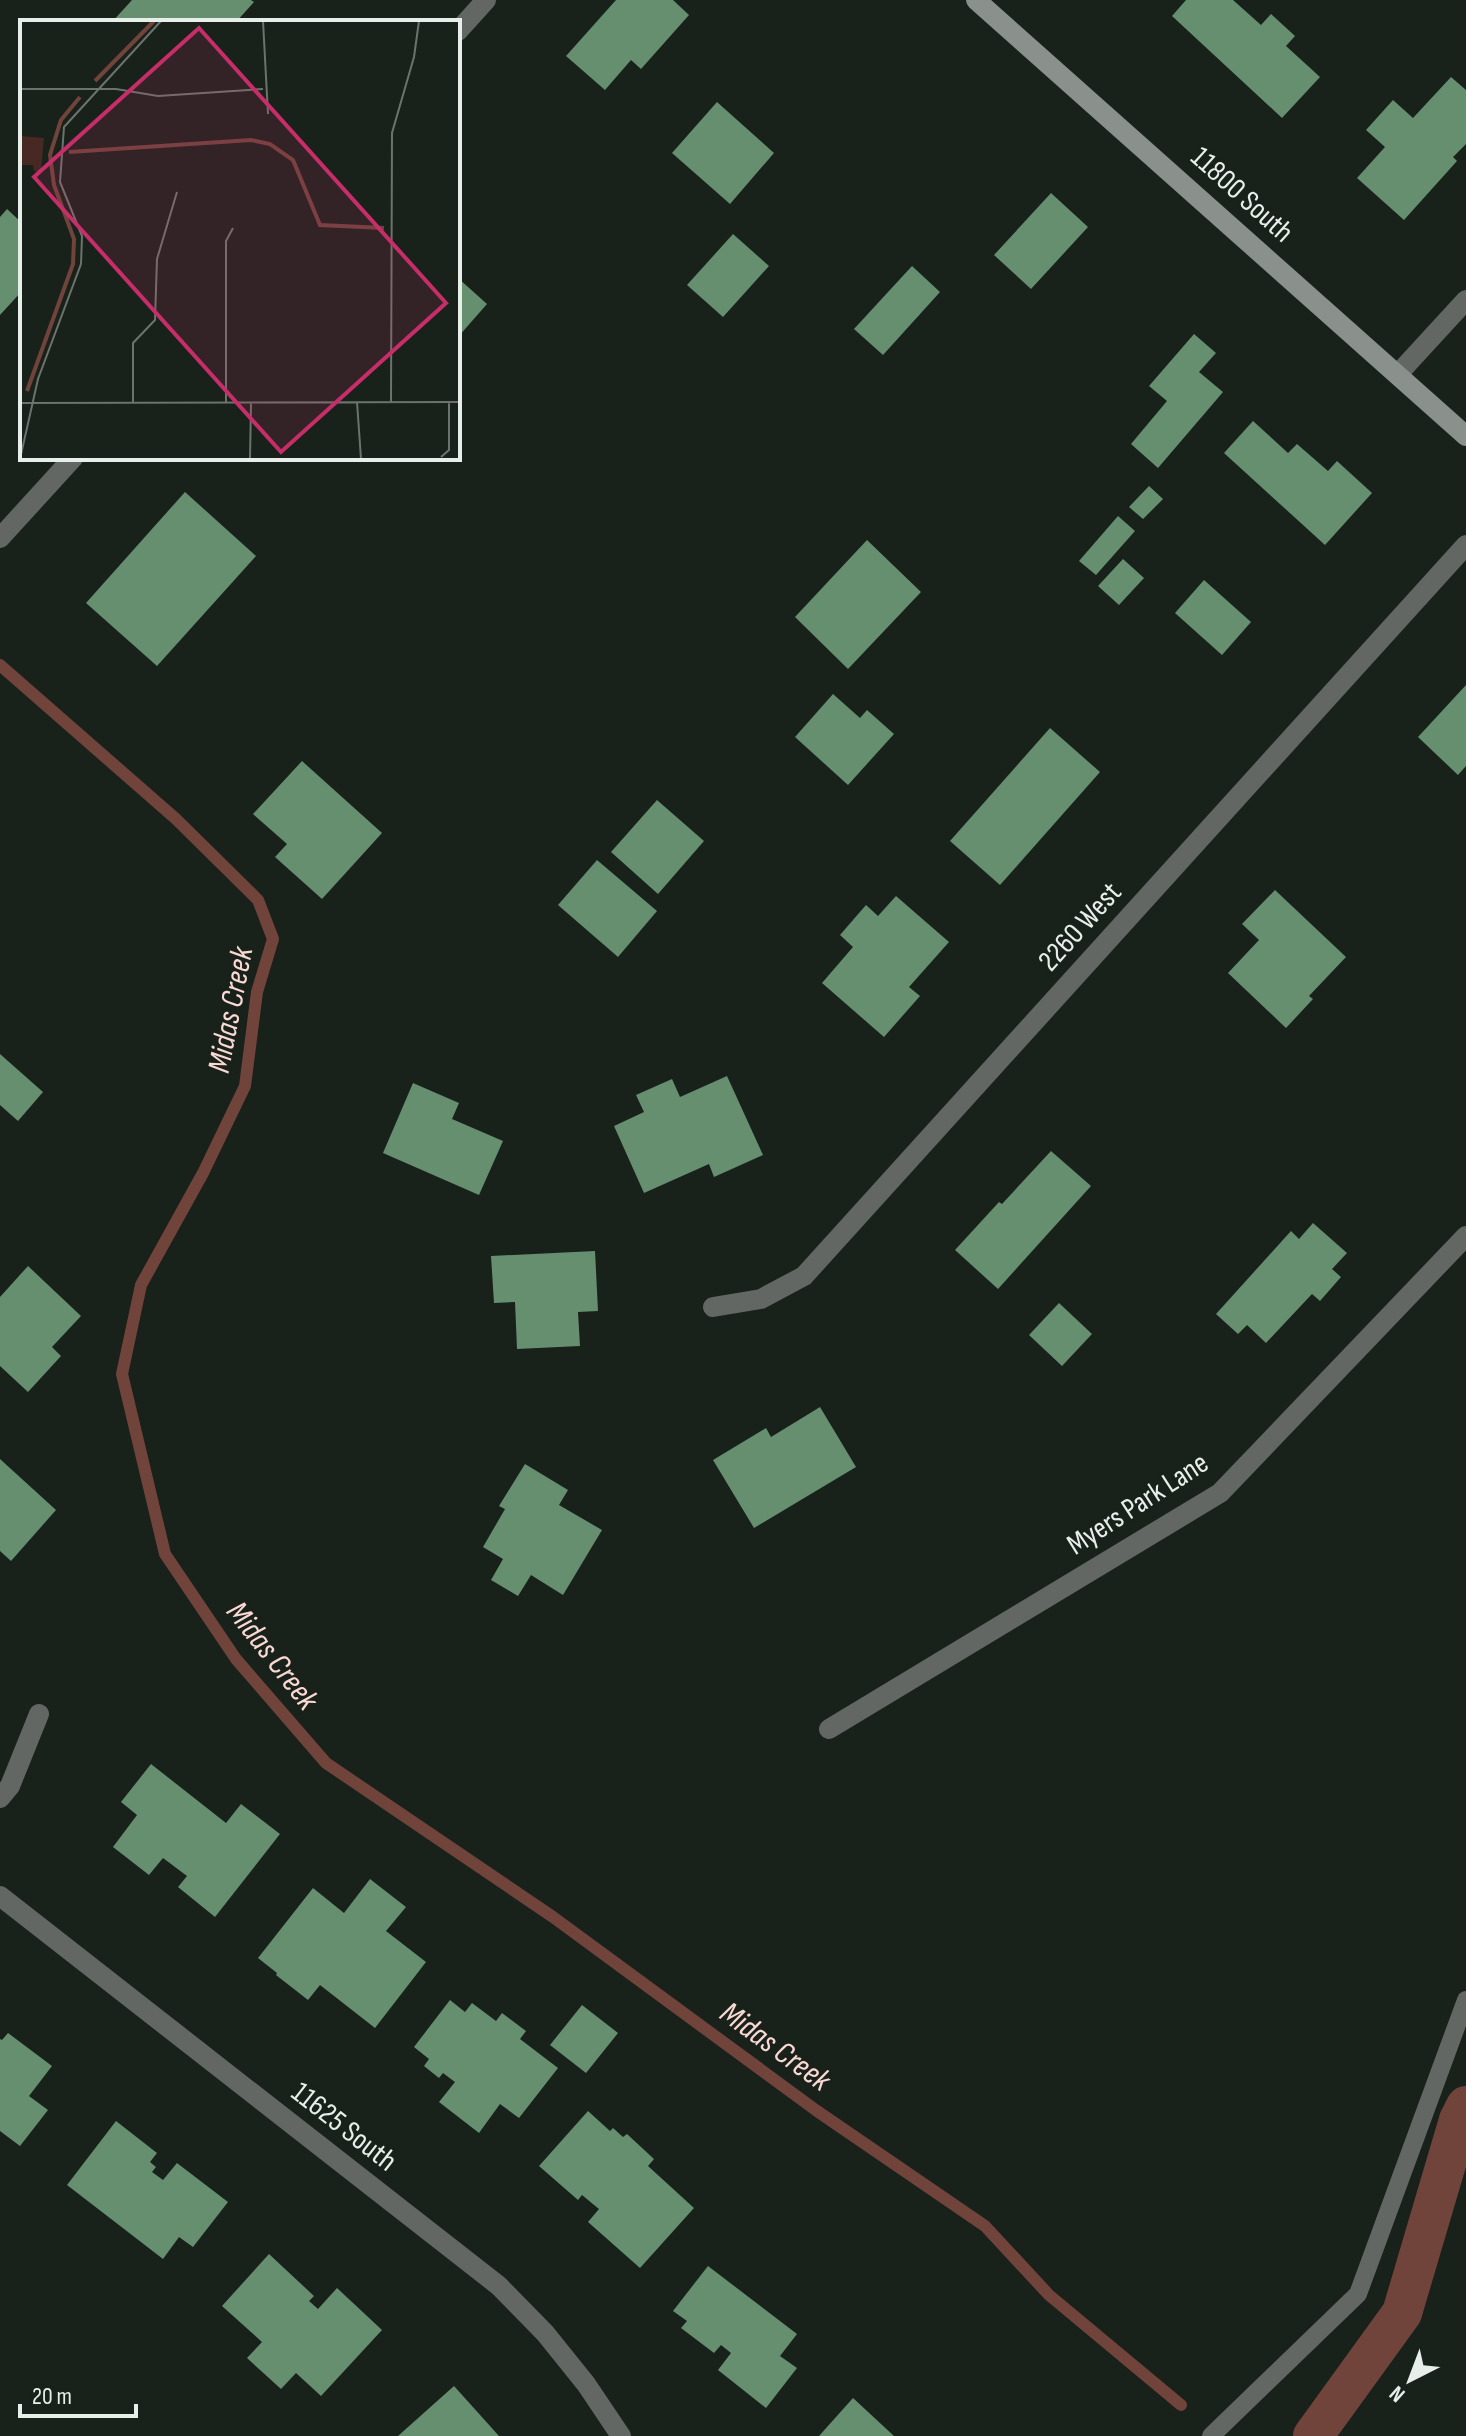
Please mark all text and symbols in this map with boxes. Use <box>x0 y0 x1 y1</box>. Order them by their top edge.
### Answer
inset map <box>20 20 460 460</box>
street label: 11800 South <box>1183 140 1301 250</box>
street label: 2260 West <box>1031 875 1129 979</box>
water label: Midas Creek <box>200 943 262 1076</box>
street label: Myers Park Lane <box>1061 1445 1215 1563</box>
water label: Midas Creek <box>217 1594 327 1719</box>
water label: Midas Creek <box>712 1994 839 2101</box>
street label: 11625 South <box>284 2075 404 2179</box>
north arrow <box>1370 2340 1450 2420</box>
scale bar <box>20 2368 136 2418</box>
text: N <box>1384 2380 1411 2408</box>
text: 20 m <box>32 2382 72 2411</box>

